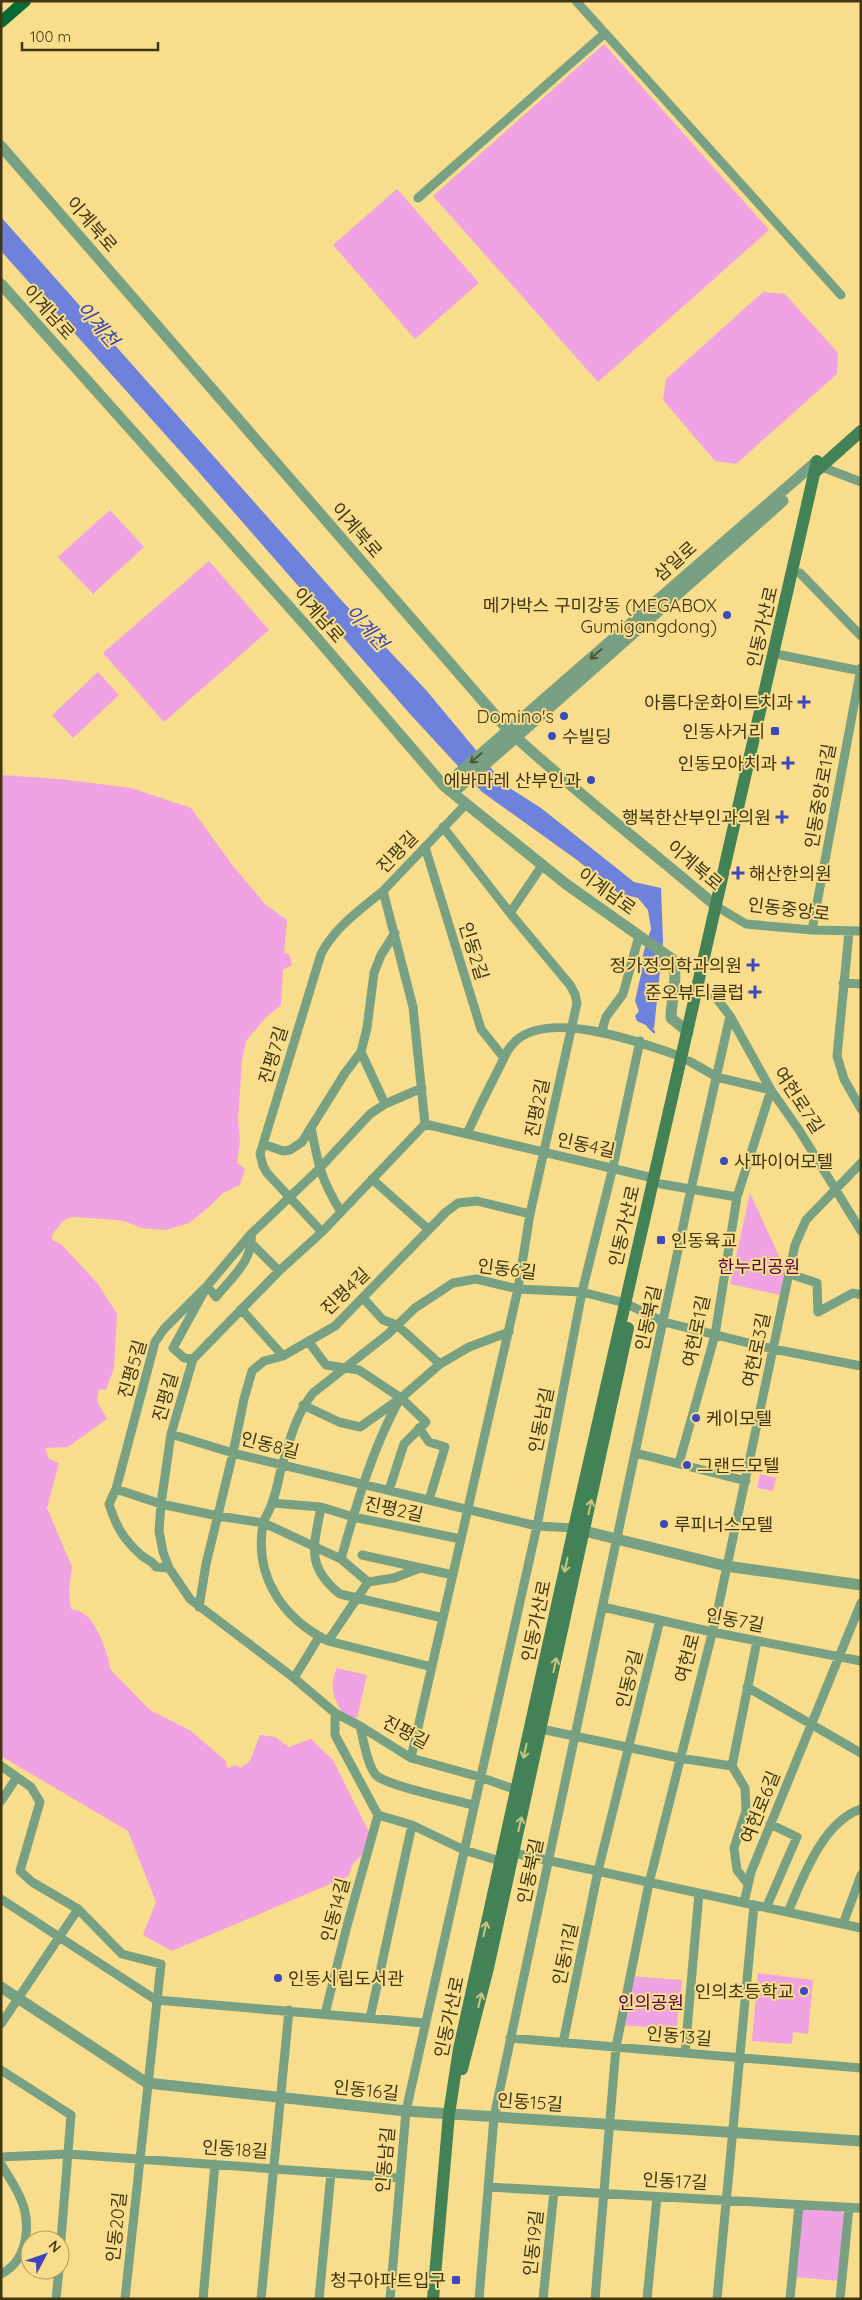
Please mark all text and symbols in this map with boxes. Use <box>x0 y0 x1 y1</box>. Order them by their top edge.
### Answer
scale bar <box>22 20 159 52</box>
text: 100 m <box>30 27 71 46</box>
street label: 이계북로 <box>62 191 122 257</box>
street label: 이계남로 <box>18 280 80 344</box>
water label: 이계천 <box>72 296 125 353</box>
street label: 이계북로 <box>327 497 387 563</box>
street label: 삼일로 <box>649 536 701 586</box>
street label: 이계남로 <box>289 582 349 648</box>
street label: 인동가산로 <box>741 584 783 670</box>
place label: 메가박스 구미강동 (MEGABOX Gumigangdong) <box>483 594 717 638</box>
water label: 이계천 <box>341 599 394 656</box>
marker: 메가박스 구미강동 (MEGABOX Gumigangdong) <box>721 609 733 621</box>
one-way arrow <box>589 648 602 660</box>
place label: 아름다운화이트치과 <box>644 691 793 714</box>
marker: 아름다운화이트치과 <box>797 695 811 709</box>
place label: Domino's <box>477 705 554 728</box>
marker: Domino's <box>558 710 570 722</box>
place label: 인동사거리 <box>682 720 765 743</box>
place label: 수빌딩 <box>562 725 612 748</box>
marker: 인동사거리 <box>769 725 781 737</box>
marker: 수빌딩 <box>546 730 558 742</box>
street label: 인동중앙로1길 <box>799 742 841 850</box>
one-way arrow <box>469 752 482 764</box>
place label: 인동모아치과 <box>678 752 777 775</box>
marker: 인동모아치과 <box>781 756 795 770</box>
place label: 에바마레 산부인과 <box>444 769 581 792</box>
marker: 에바마레 산부인과 <box>585 774 597 786</box>
place label: 행복한산부인과의원 <box>622 806 771 829</box>
marker: 행복한산부인과의원 <box>775 810 789 824</box>
street label: 진평길 <box>371 826 423 878</box>
street label: 이계북로 <box>662 835 728 895</box>
street label: 이계남로 <box>573 862 641 920</box>
place label: 해산한의원 <box>749 862 832 885</box>
marker: 해산한의원 <box>731 866 745 880</box>
street label: 인동중앙로 <box>747 893 831 925</box>
street label: 인동2길 <box>454 919 494 983</box>
place label: 정가정의학과의원 <box>610 954 742 977</box>
marker: 정가정의학과의원 <box>746 958 760 972</box>
place label: 준오뷰티클럽 <box>645 981 744 1004</box>
marker: 준오뷰티클럽 <box>748 985 762 999</box>
street label: 진평7길 <box>253 1023 293 1087</box>
street label: 여헌로7길 <box>769 1062 829 1138</box>
street label: 진평2길 <box>520 1076 554 1140</box>
street label: 인동4길 <box>555 1128 617 1162</box>
place label: 사파이어모텔 <box>734 1150 833 1173</box>
marker: 사파이어모텔 <box>718 1155 730 1167</box>
street label: 인동가산로 <box>603 1183 645 1269</box>
place label: 인동육교 <box>671 1229 737 1252</box>
marker: 인동육교 <box>655 1234 667 1246</box>
street label: 인동6길 <box>476 1254 538 1284</box>
park label: 한누리공원 <box>718 1255 800 1278</box>
street label: 진평4길 <box>316 1262 374 1320</box>
street label: 인동북길 <box>630 1283 666 1353</box>
street label: 여헌로1길 <box>677 1293 715 1369</box>
street label: 여헌로3길 <box>737 1311 775 1389</box>
street label: 진평5길 <box>113 1337 151 1401</box>
street label: 진평길 <box>147 1370 183 1424</box>
street label: 인동남길 <box>523 1385 559 1455</box>
place label: 케이모텔 <box>706 1407 772 1430</box>
marker: 케이모텔 <box>690 1412 702 1424</box>
street label: 인동8길 <box>238 1427 302 1463</box>
place label: 그랜드모텔 <box>697 1454 780 1477</box>
marker: 그랜드모텔 <box>681 1459 693 1471</box>
street label: 진평2길 <box>362 1492 426 1526</box>
one-way arrow <box>586 1499 595 1515</box>
place label: 루피너스모텔 <box>674 1513 773 1536</box>
marker: 루피너스모텔 <box>658 1518 670 1530</box>
one-way arrow <box>561 1556 570 1572</box>
street label: 인동가산로 <box>516 1578 556 1664</box>
street label: 인동7길 <box>704 1603 766 1637</box>
street label: 여헌로 <box>669 1631 705 1685</box>
street label: 인동9길 <box>611 1647 647 1711</box>
one-way arrow <box>551 1658 560 1674</box>
street label: 진평길 <box>379 1710 433 1754</box>
one-way arrow <box>520 1743 529 1759</box>
street label: 여헌로6길 <box>735 1767 785 1847</box>
one-way arrow <box>516 1816 525 1832</box>
street label: 인동북길 <box>512 1836 548 1906</box>
street label: 인동14길 <box>315 1875 355 1945</box>
one-way arrow <box>481 1921 490 1937</box>
street label: 인동11길 <box>547 1921 583 1987</box>
place label: 인동시립도서관 <box>288 1967 404 1990</box>
marker: 인동시립도서관 <box>272 1972 284 1984</box>
street label: 인동가산로 <box>429 1974 469 2060</box>
place label: 인의초등학교 <box>695 1980 794 2003</box>
marker: 인의초등학교 <box>798 1985 810 1997</box>
park label: 인의공원 <box>618 1991 684 2014</box>
one-way arrow <box>476 1992 485 2008</box>
street label: 인동13길 <box>645 2022 713 2050</box>
street label: 인동16길 <box>332 2075 400 2105</box>
street label: 인동15길 <box>496 2088 564 2116</box>
street label: 인동남길 <box>371 2126 399 2194</box>
street label: 인동18길 <box>201 2135 269 2163</box>
street label: 인동17길 <box>642 2168 708 2194</box>
street label: 인동20길 <box>101 2191 131 2263</box>
street label: 인동19길 <box>518 2209 548 2277</box>
north arrow <box>20 2230 70 2280</box>
text: N <box>45 2237 65 2256</box>
place label: 청구아파트입구 <box>330 2269 446 2292</box>
marker: 청구아파트입구 <box>450 2274 462 2286</box>

